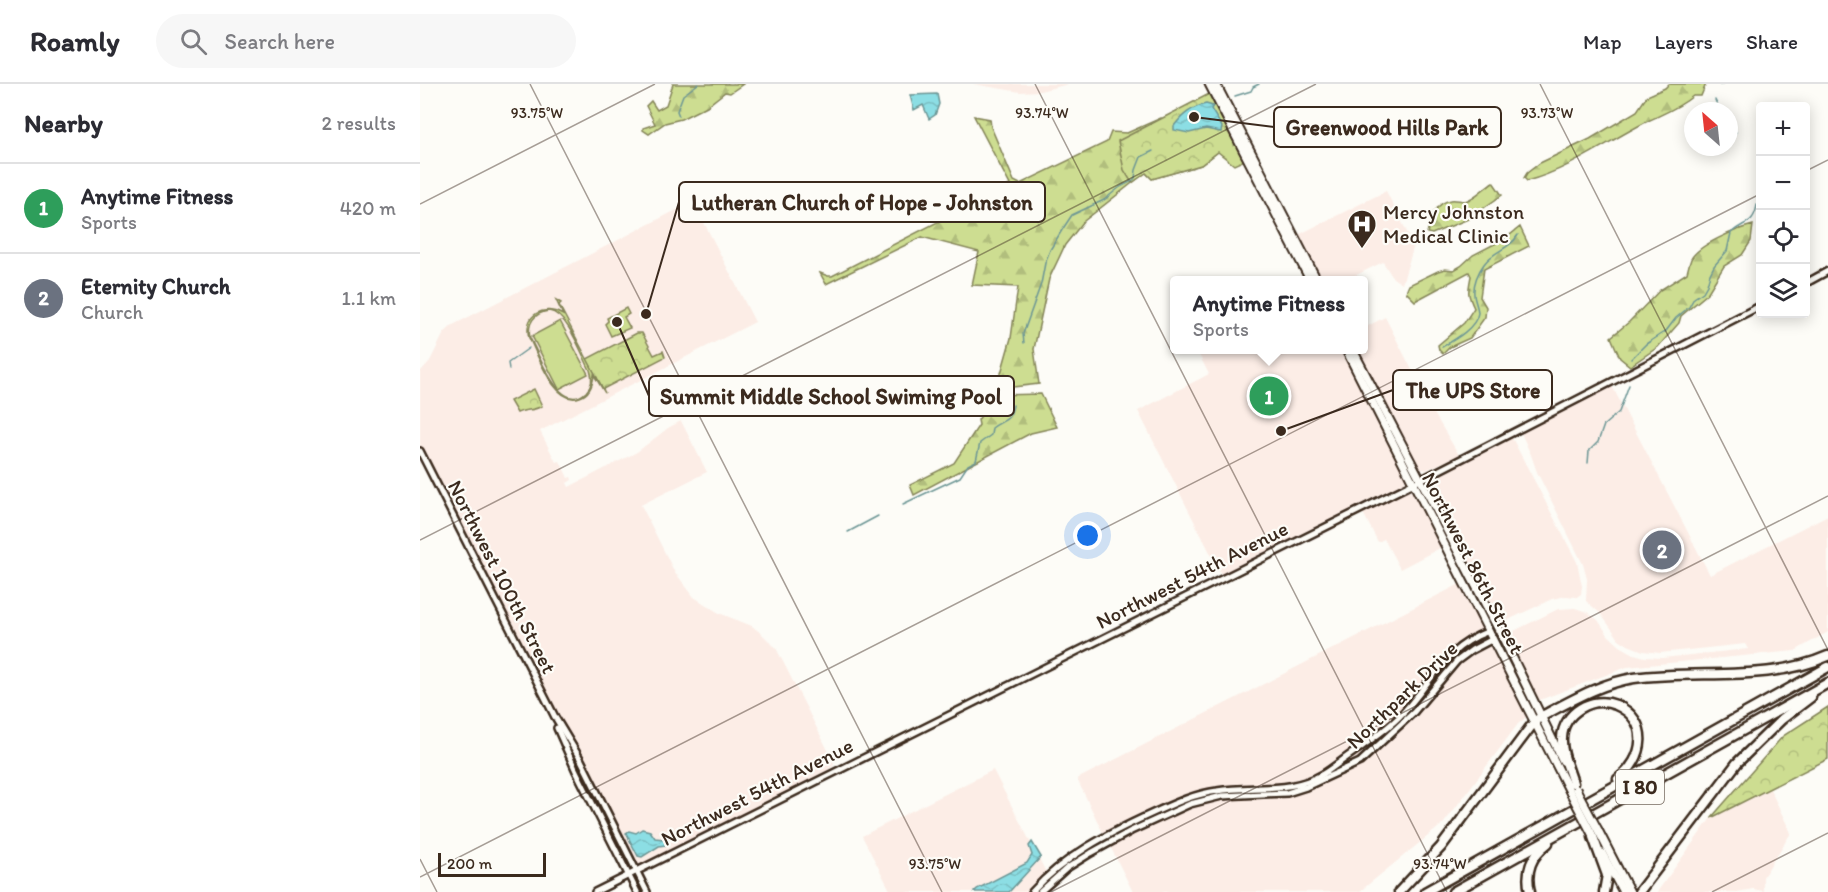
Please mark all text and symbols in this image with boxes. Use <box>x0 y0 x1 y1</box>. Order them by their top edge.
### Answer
search box <box>156 14 576 68</box>
text: Roamly <box>30 24 120 58</box>
icon: search <box>177 25 210 58</box>
text: Search here <box>225 28 335 55</box>
text: Map <box>1583 29 1622 54</box>
text: Layers <box>1655 29 1713 54</box>
text: Share <box>1746 29 1798 54</box>
north arrow <box>1684 102 1738 156</box>
map controls <box>1756 102 1810 318</box>
button: + <box>1756 102 1810 156</box>
text: 93.75°W <box>511 104 563 122</box>
text: 93.74°W <box>1015 104 1069 122</box>
text: 93.73°W <box>1521 104 1573 122</box>
text: Nearby <box>24 107 103 139</box>
callout: Greenwood Hills Park <box>1274 107 1501 147</box>
text: 2 results <box>322 111 396 135</box>
text: Greenwood Hills Park <box>1286 114 1489 141</box>
button: − <box>1756 156 1810 210</box>
callout: Lutheran Church of Hope - Johnston <box>679 182 1045 222</box>
text: Anytime Fitness <box>81 183 233 210</box>
text: Lutheran Church of Hope - Johnston <box>691 189 1033 216</box>
text: 1 <box>39 196 48 220</box>
text: 420 m <box>340 196 396 220</box>
place label: Mercy Johnston Medical Clinic <box>1383 199 1524 248</box>
hospital icon: Mercy Johnston Medical Clinic <box>1346 208 1378 250</box>
text: Sports <box>81 210 137 234</box>
button: locate <box>1756 210 1810 264</box>
button: layers <box>1756 264 1810 318</box>
text: Eternity Church <box>81 273 230 300</box>
popup <box>1170 276 1368 354</box>
text: 2 <box>38 286 49 310</box>
text: 1.1 km <box>342 286 396 310</box>
text: Anytime Fitness <box>1193 290 1345 317</box>
text: Church <box>81 300 143 324</box>
text: Sports <box>1193 317 1249 341</box>
callout: The UPS Store <box>1393 370 1552 410</box>
pin: 1 <box>1250 374 1288 418</box>
callout: Summit Middle School Swiming Pool <box>649 376 1014 416</box>
text: The UPS Store <box>1405 377 1540 404</box>
text: Summit Middle School Swiming Pool <box>660 383 1003 410</box>
street label: Northwest 86th Street <box>1417 468 1530 658</box>
street label: Northwest 100th Street <box>443 476 562 678</box>
street label: Northwest 54th Avenue <box>1092 515 1292 634</box>
your location <box>1073 521 1102 550</box>
pin: 2 <box>1642 528 1682 572</box>
street label: Northpark Drive <box>1341 635 1462 754</box>
street label: Northwest 54th Avenue <box>657 732 857 851</box>
road number: I 80 <box>1616 770 1664 804</box>
scale bar <box>438 850 546 878</box>
text: 200 m <box>447 854 492 873</box>
text: 93.75°W <box>909 855 961 873</box>
text: 93.74°W <box>1413 855 1467 873</box>

